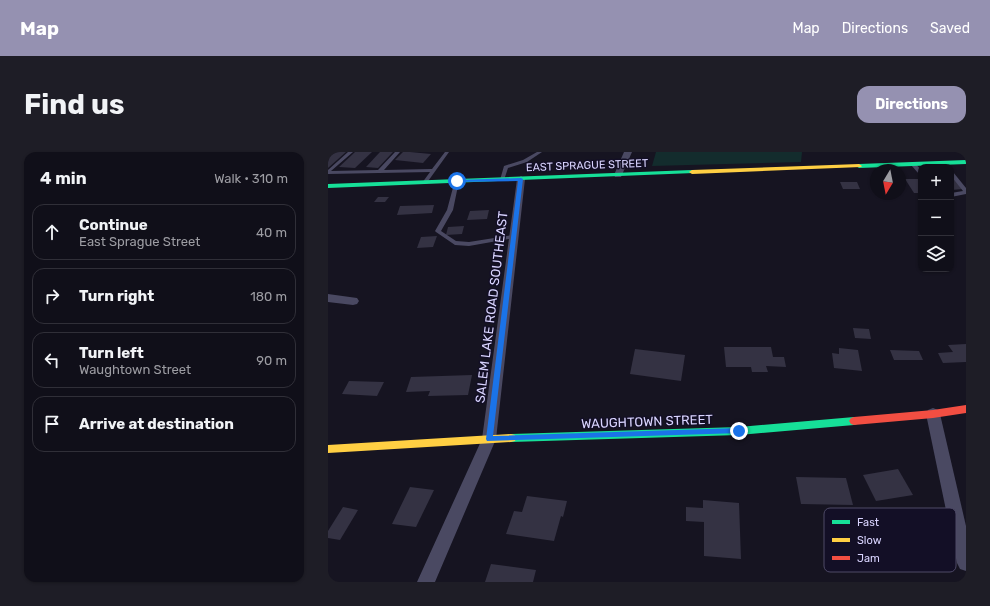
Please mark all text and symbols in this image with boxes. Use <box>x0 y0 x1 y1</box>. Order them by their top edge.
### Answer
text: Map <box>20 17 59 40</box>
text: Map <box>793 20 820 37</box>
text: Directions <box>842 20 908 37</box>
text: Saved <box>930 20 970 37</box>
button: Directions <box>857 86 966 123</box>
text: Find us <box>24 88 124 121</box>
street label: EAST SPRAGUE STREET <box>526 157 649 174</box>
north arrow <box>870 164 906 200</box>
map controls <box>918 164 954 272</box>
button: + <box>918 164 954 200</box>
text: 4 min <box>40 168 87 188</box>
text: Walk · 310 m <box>214 171 288 186</box>
route start <box>448 172 466 190</box>
button: − <box>918 200 954 236</box>
street label: SALEM LAKE ROAD SOUTHEAST <box>472 210 511 404</box>
text: Continue <box>79 216 148 234</box>
icon: ahead <box>41 221 63 243</box>
text: 40 m <box>256 225 287 240</box>
text: East Sprague Street <box>79 234 200 249</box>
button: layers <box>918 236 954 272</box>
icon: right <box>41 285 63 307</box>
text: Turn right <box>79 287 154 305</box>
text: 180 m <box>250 289 287 304</box>
text: Turn left <box>79 344 144 362</box>
icon: left <box>41 349 63 371</box>
text: 90 m <box>256 353 287 368</box>
text: Waughtown Street <box>79 362 191 377</box>
street label: WAUGHTOWN STREET <box>581 412 714 431</box>
icon: arrive <box>41 413 63 435</box>
text: Arrive at destination <box>79 415 234 433</box>
route end <box>730 422 748 440</box>
legend <box>824 508 956 572</box>
text: Fast <box>857 516 880 529</box>
text: Slow <box>857 534 882 547</box>
text: Jam <box>857 552 880 565</box>

